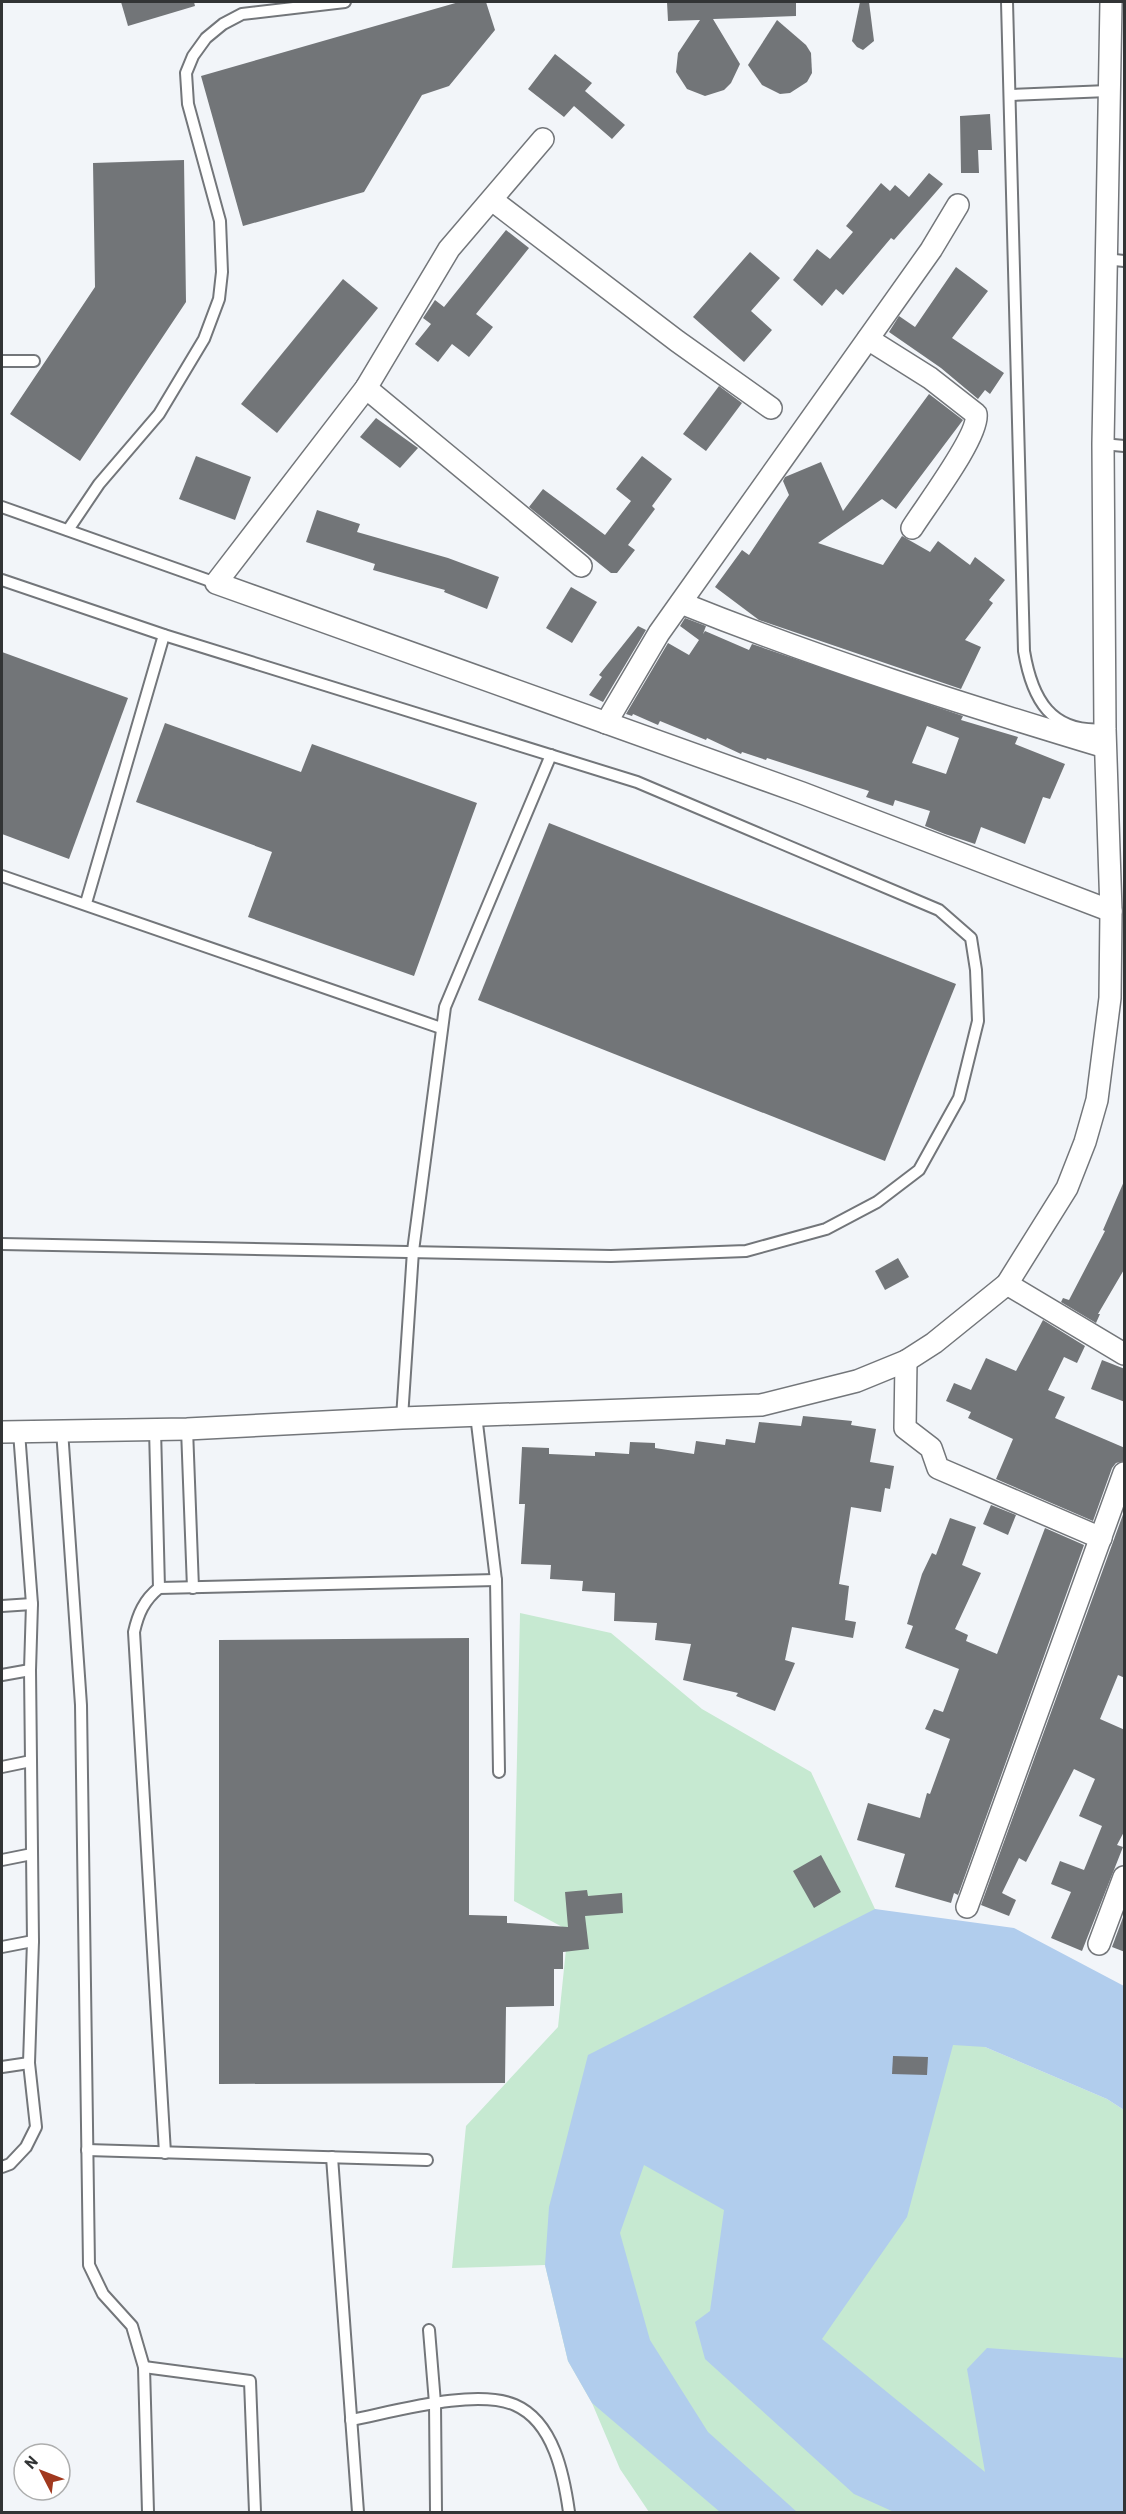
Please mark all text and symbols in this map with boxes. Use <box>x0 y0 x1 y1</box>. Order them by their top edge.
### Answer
north arrow <box>12 2442 72 2502</box>
text: N <box>20 2451 41 2472</box>

